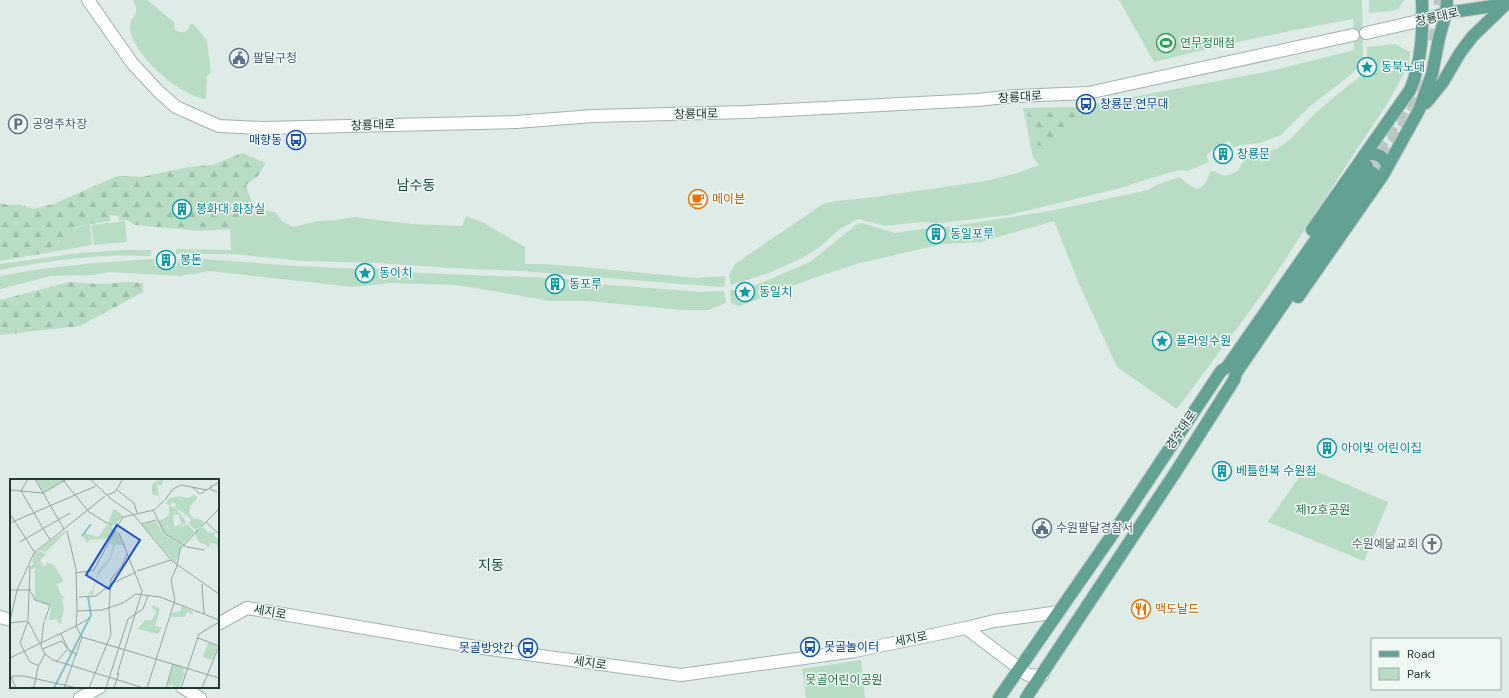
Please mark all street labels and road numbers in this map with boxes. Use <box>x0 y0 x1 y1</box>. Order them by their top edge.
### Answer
street label: 창룡대로 <box>1414 4 1460 30</box>
street label: 창룡대로 <box>997 87 1043 107</box>
street label: 창룡대로 <box>674 106 718 122</box>
street label: 창룡대로 <box>351 116 395 134</box>
street label: 경수대로 <box>1162 407 1200 453</box>
street label: 세지로 <box>252 601 288 623</box>
street label: 세지로 <box>893 628 929 650</box>
street label: 세지로 <box>572 653 608 673</box>

